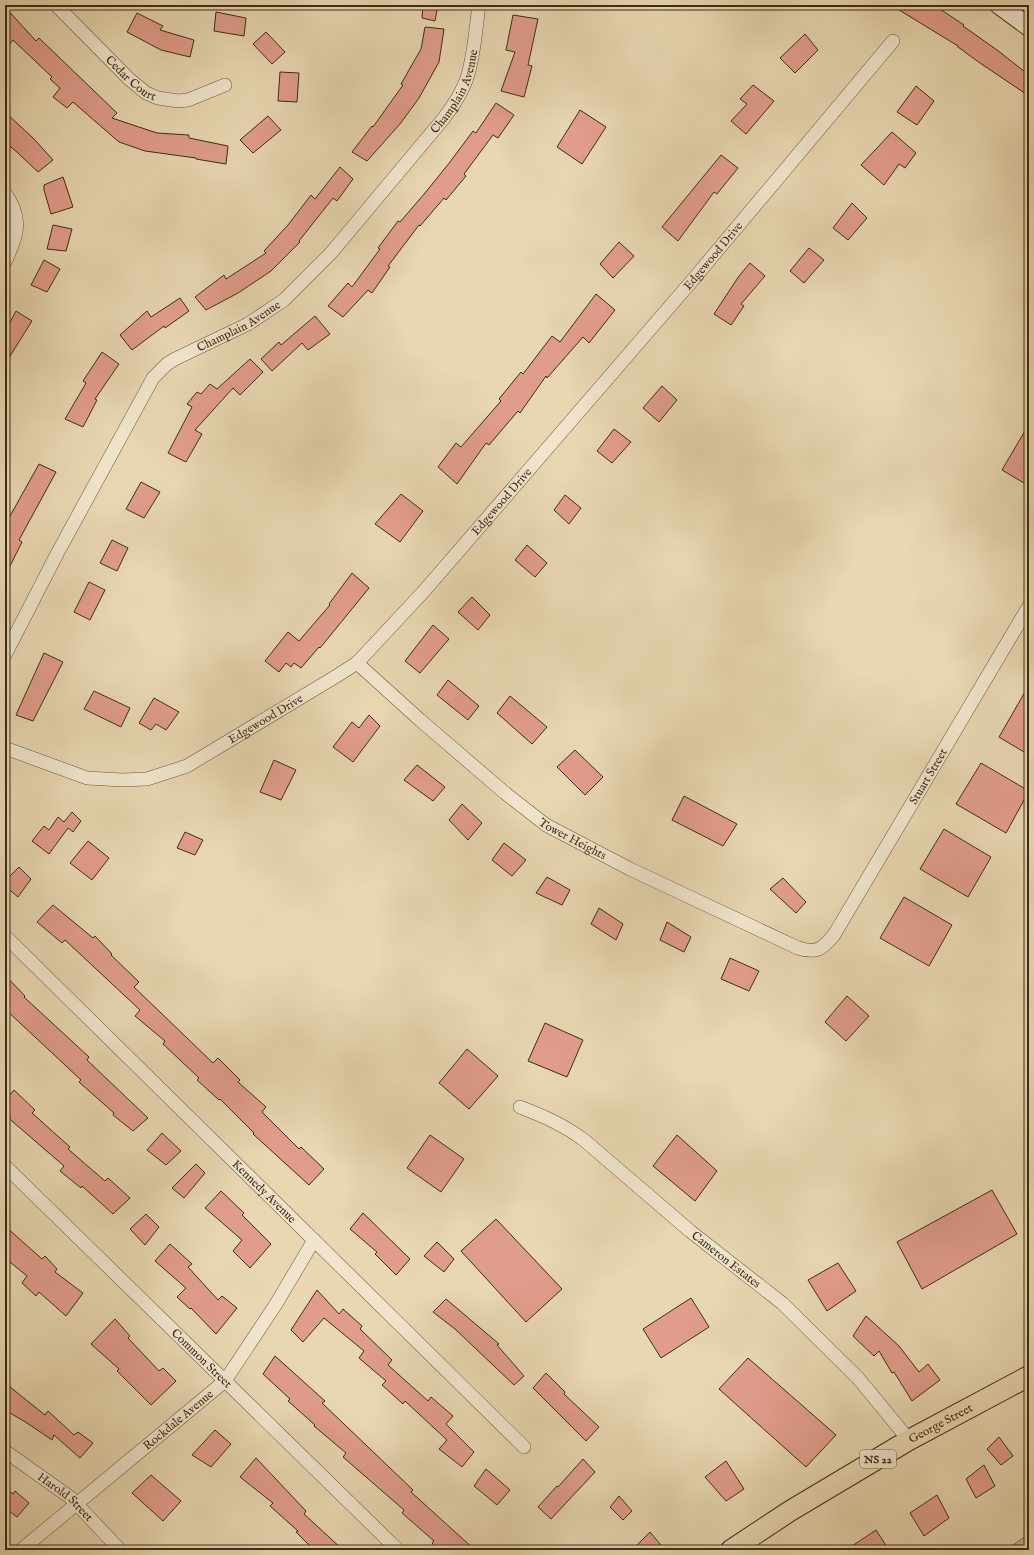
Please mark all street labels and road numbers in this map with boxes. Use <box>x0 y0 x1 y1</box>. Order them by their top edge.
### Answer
street label: Champlain Avenue <box>427 48 481 137</box>
street label: Cedar Court <box>102 53 158 104</box>
street label: Edgewood Drive <box>680 219 746 293</box>
street label: Champlain Avenue <box>195 297 284 355</box>
street label: Edgewood Drive <box>469 465 535 539</box>
street label: Edgewood Drive <box>226 691 306 747</box>
street label: Stuart Street <box>906 746 951 807</box>
street label: Tower Heights <box>535 815 609 863</box>
street label: Kennedy Avenue <box>229 1157 300 1227</box>
street label: Cameron Estates <box>688 1228 764 1292</box>
street label: Common Street <box>168 1326 235 1391</box>
street label: Rockdale Avenue <box>140 1386 217 1454</box>
street label: George Street <box>906 1400 975 1447</box>
road number: NS 22 <box>860 1450 896 1468</box>
street label: Harold Street <box>34 1470 96 1525</box>

